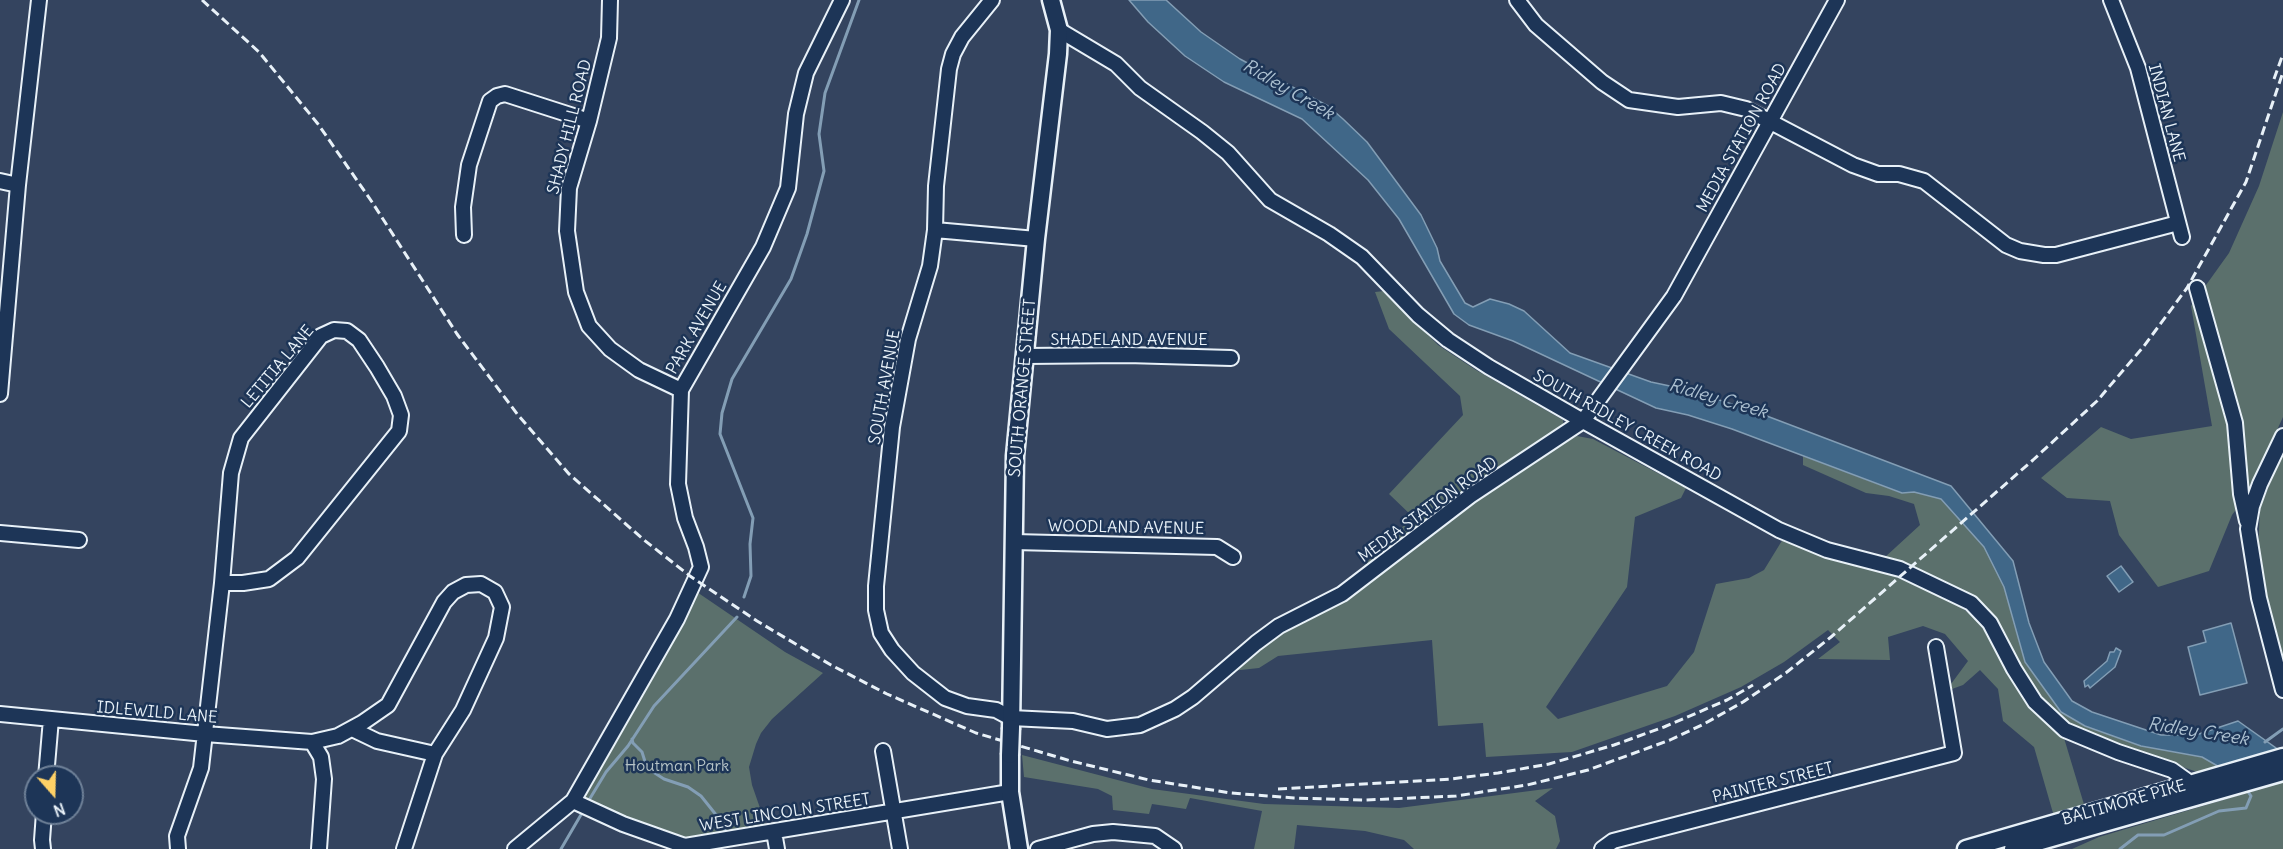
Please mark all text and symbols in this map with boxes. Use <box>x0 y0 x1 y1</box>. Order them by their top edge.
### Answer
water label: Ridley Creek <box>1239 55 1337 125</box>
street label: SHADY HILL ROAD <box>544 58 596 196</box>
street label: MEDIA STATION ROAD <box>1693 60 1791 216</box>
street label: INDIAN LANE <box>2144 62 2188 164</box>
street label: PARK AVENUE <box>663 278 731 378</box>
street label: SOUTH ORANGE STREET <box>1006 298 1040 478</box>
street label: LETITIA LANE <box>238 322 318 412</box>
street label: SOUTH AVENUE <box>865 328 905 446</box>
street label: SHADELAND AVENUE <box>1050 330 1208 350</box>
street label: SOUTH RIDLEY CREEK ROAD <box>1529 366 1725 486</box>
water label: Ridley Creek <box>1666 375 1770 423</box>
street label: MEDIA STATION ROAD <box>1355 453 1501 567</box>
street label: WOODLAND AVENUE <box>1048 517 1204 539</box>
street label: IDLEWILD LANE <box>96 698 218 728</box>
water label: Ridley Creek <box>2146 713 2250 751</box>
park label: Houtman Park <box>625 756 729 776</box>
street label: PAINTER STREET <box>1711 759 1835 807</box>
north arrow <box>24 765 84 825</box>
street label: BALTIMORE PIKE <box>2060 776 2188 830</box>
street label: WEST LINCOLN STREET <box>698 790 872 836</box>
text: N <box>51 799 68 821</box>

